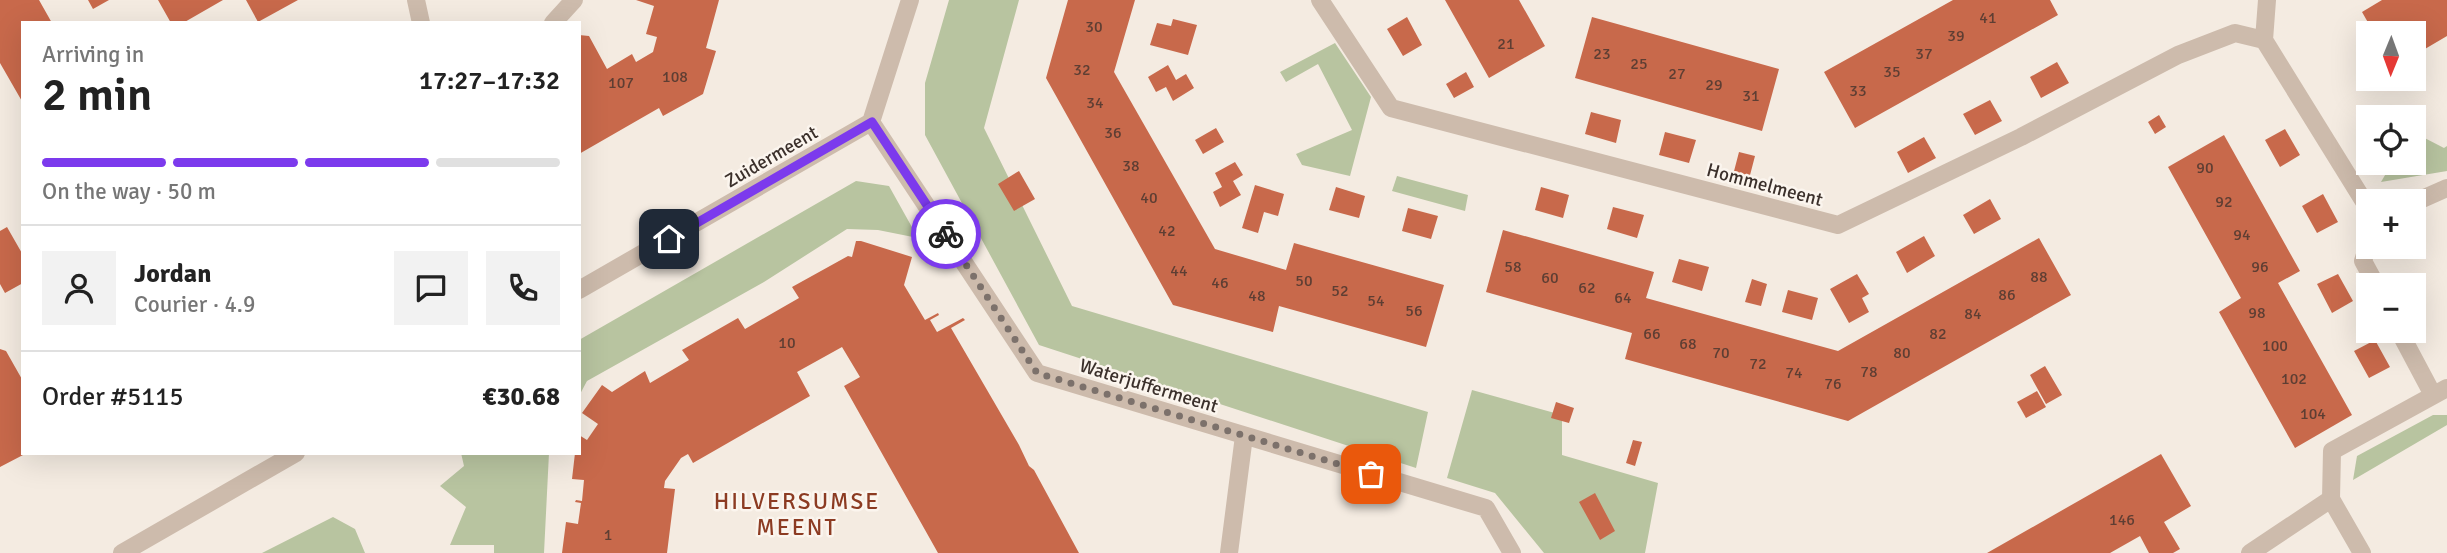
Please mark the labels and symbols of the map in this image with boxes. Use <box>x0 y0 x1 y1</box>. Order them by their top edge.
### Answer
house number: 41 <box>1979 8 1997 28</box>
house number: 30 <box>1085 17 1103 37</box>
north arrow <box>2356 21 2426 91</box>
house number: 39 <box>1947 26 1965 46</box>
house number: 21 <box>1497 34 1515 54</box>
house number: 23 <box>1593 44 1611 64</box>
house number: 37 <box>1915 44 1933 64</box>
house number: 25 <box>1630 54 1648 74</box>
house number: 32 <box>1073 60 1091 80</box>
house number: 35 <box>1883 62 1901 82</box>
house number: 27 <box>1668 64 1686 84</box>
house number: 108 <box>662 67 688 87</box>
house number: 107 <box>608 73 634 93</box>
house number: 29 <box>1705 75 1723 95</box>
house number: 33 <box>1849 81 1867 101</box>
house number: 31 <box>1742 86 1760 106</box>
house number: 34 <box>1086 93 1104 113</box>
street label: Zuidermeent <box>721 120 823 193</box>
house number: 36 <box>1104 123 1122 143</box>
house number: 38 <box>1122 156 1140 176</box>
street label: Hommelmeent <box>1704 158 1826 212</box>
house number: 90 <box>2196 158 2214 178</box>
house number: 40 <box>1140 188 1158 208</box>
house number: 92 <box>2215 192 2233 212</box>
courier <box>911 199 981 269</box>
pin <box>639 209 699 269</box>
house number: 42 <box>1158 221 1176 241</box>
house number: 94 <box>2233 225 2251 245</box>
house number: 58 <box>1504 257 1522 277</box>
house number: 96 <box>2251 257 2269 277</box>
house number: 44 <box>1170 261 1188 281</box>
house number: 88 <box>2030 267 2048 287</box>
house number: 60 <box>1541 268 1559 288</box>
house number: 50 <box>1295 271 1313 291</box>
house number: 46 <box>1211 273 1229 293</box>
house number: 62 <box>1578 278 1596 298</box>
house number: 52 <box>1331 281 1349 301</box>
house number: 86 <box>1998 285 2016 305</box>
house number: 48 <box>1248 286 1266 306</box>
house number: 64 <box>1614 288 1632 308</box>
house number: 54 <box>1367 291 1385 311</box>
house number: 56 <box>1405 301 1423 321</box>
house number: 98 <box>2248 303 2266 323</box>
house number: 84 <box>1964 304 1982 324</box>
house number: 66 <box>1643 324 1661 344</box>
house number: 82 <box>1929 324 1947 344</box>
house number: 10 <box>778 333 796 353</box>
house number: 68 <box>1679 334 1697 354</box>
house number: 100 <box>2262 336 2288 356</box>
house number: 70 <box>1712 343 1730 363</box>
house number: 80 <box>1893 343 1911 363</box>
street label: Waterjuffermeent <box>1077 353 1221 419</box>
house number: 72 <box>1749 354 1767 374</box>
house number: 78 <box>1860 362 1878 382</box>
house number: 74 <box>1785 363 1803 383</box>
house number: 102 <box>2281 369 2307 389</box>
house number: 76 <box>1824 374 1842 394</box>
house number: 104 <box>2300 404 2326 424</box>
pin <box>1341 444 1401 504</box>
district label: HILVERSUMSE MEENT <box>714 487 880 542</box>
house number: 146 <box>2109 510 2135 530</box>
house number: 1 <box>604 525 612 545</box>

